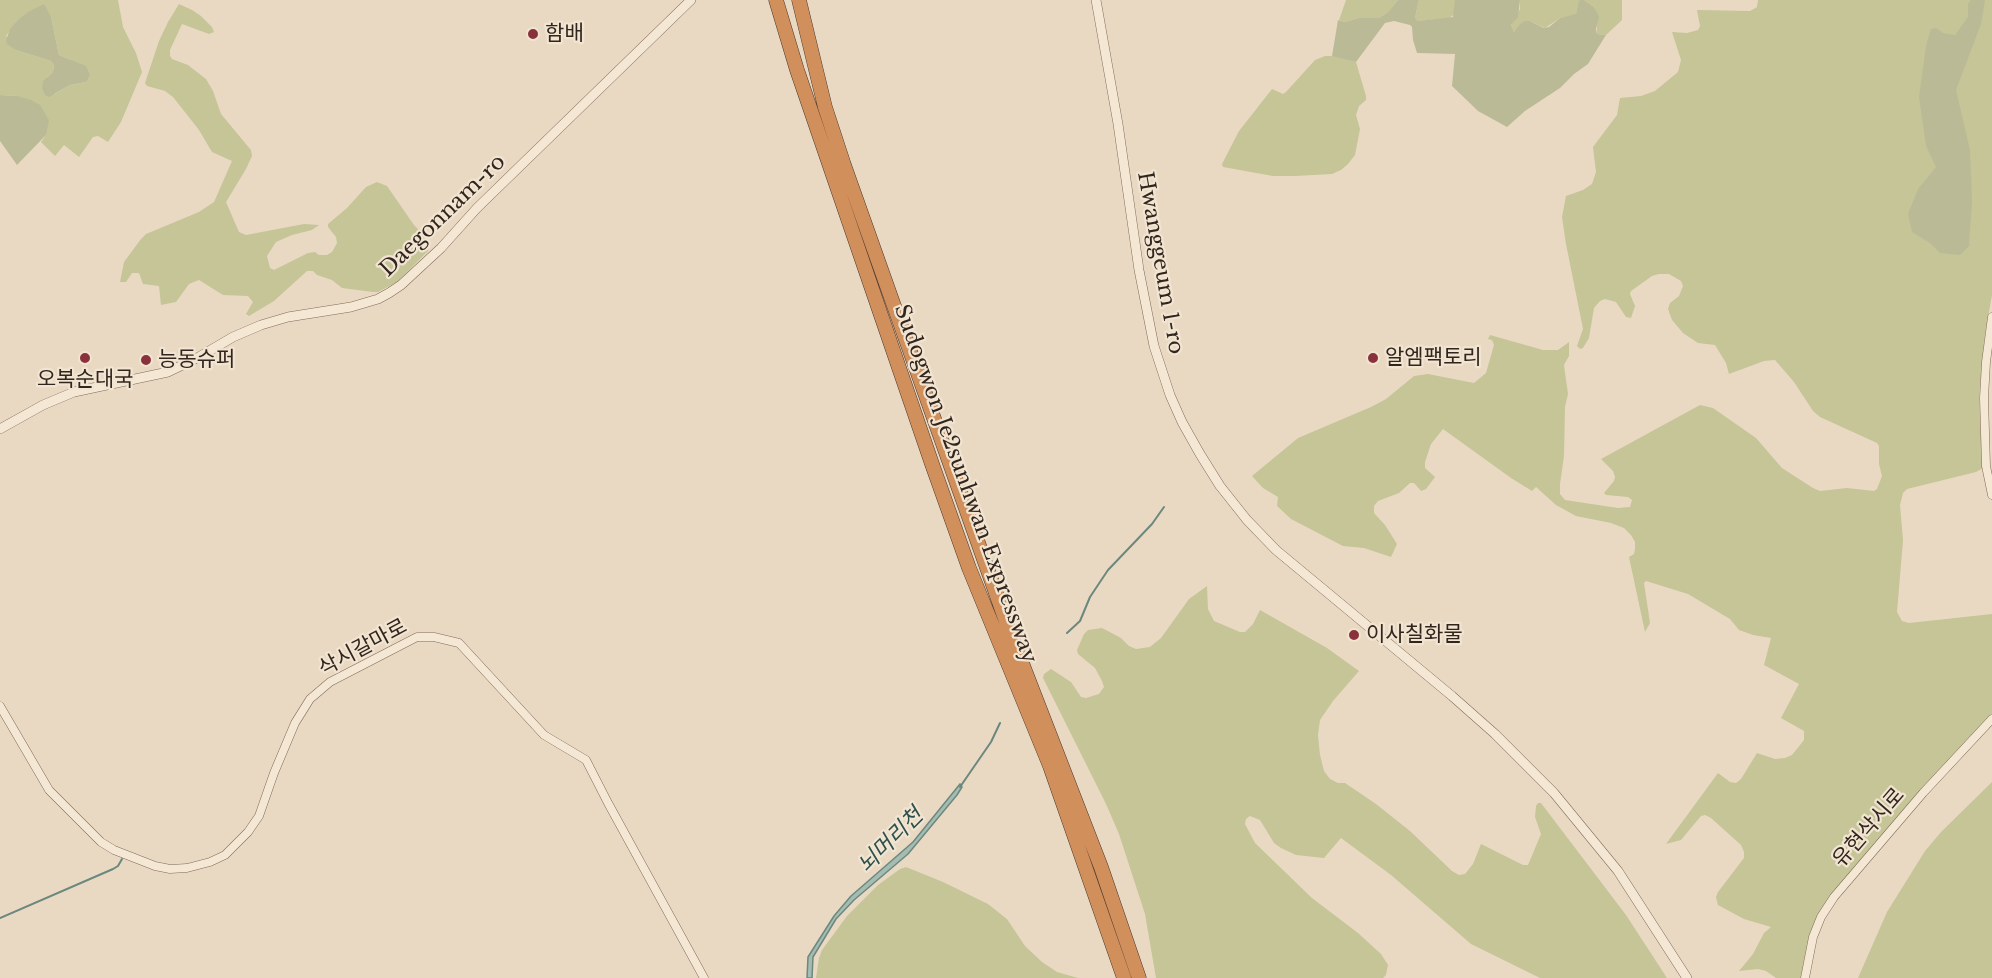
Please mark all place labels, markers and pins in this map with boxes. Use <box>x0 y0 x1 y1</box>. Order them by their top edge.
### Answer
place label: 함배 <box>545 21 584 47</box>
marker: 함배 <box>526 27 540 41</box>
place label: 알엠팩토리 <box>1385 345 1482 371</box>
place label: 능동슈퍼 <box>158 347 235 373</box>
marker: 오복순대국 <box>78 351 92 365</box>
marker: 알엠팩토리 <box>1366 351 1380 365</box>
marker: 능동슈퍼 <box>139 353 153 367</box>
place label: 오복순대국 <box>37 367 133 393</box>
place label: 이사칠화물 <box>1366 622 1463 648</box>
marker: 이사칠화물 <box>1347 628 1361 642</box>

